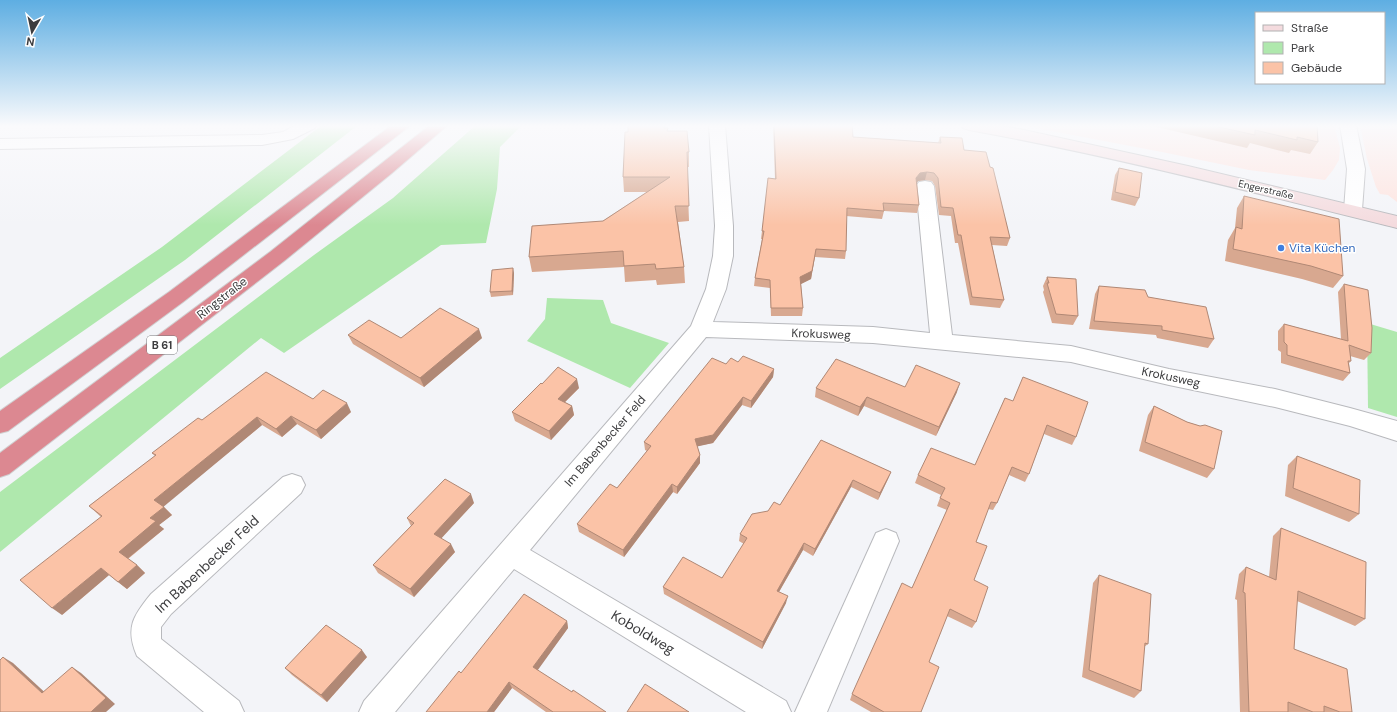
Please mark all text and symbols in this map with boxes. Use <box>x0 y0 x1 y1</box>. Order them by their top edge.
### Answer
north arrow <box>12 12 52 52</box>
legend <box>1255 12 1385 84</box>
text: Straße <box>1291 20 1328 36</box>
text: N <box>25 34 35 49</box>
text: Park <box>1291 40 1315 56</box>
text: Gebäude <box>1291 60 1342 76</box>
street label: Engerstraße <box>1237 177 1295 202</box>
place label: Vita Küchen <box>1289 240 1356 256</box>
marker: Vita Küchen <box>1276 243 1286 253</box>
street label: Ringstraße <box>194 273 251 323</box>
street label: Krokusweg <box>791 325 851 343</box>
road number: B 61 <box>147 336 177 354</box>
street label: Krokusweg <box>1140 363 1202 391</box>
street label: Im Babenbecker Feld <box>561 392 649 490</box>
street label: Im Babenbecker Feld <box>151 511 263 617</box>
street label: Koboldweg <box>608 606 678 658</box>

